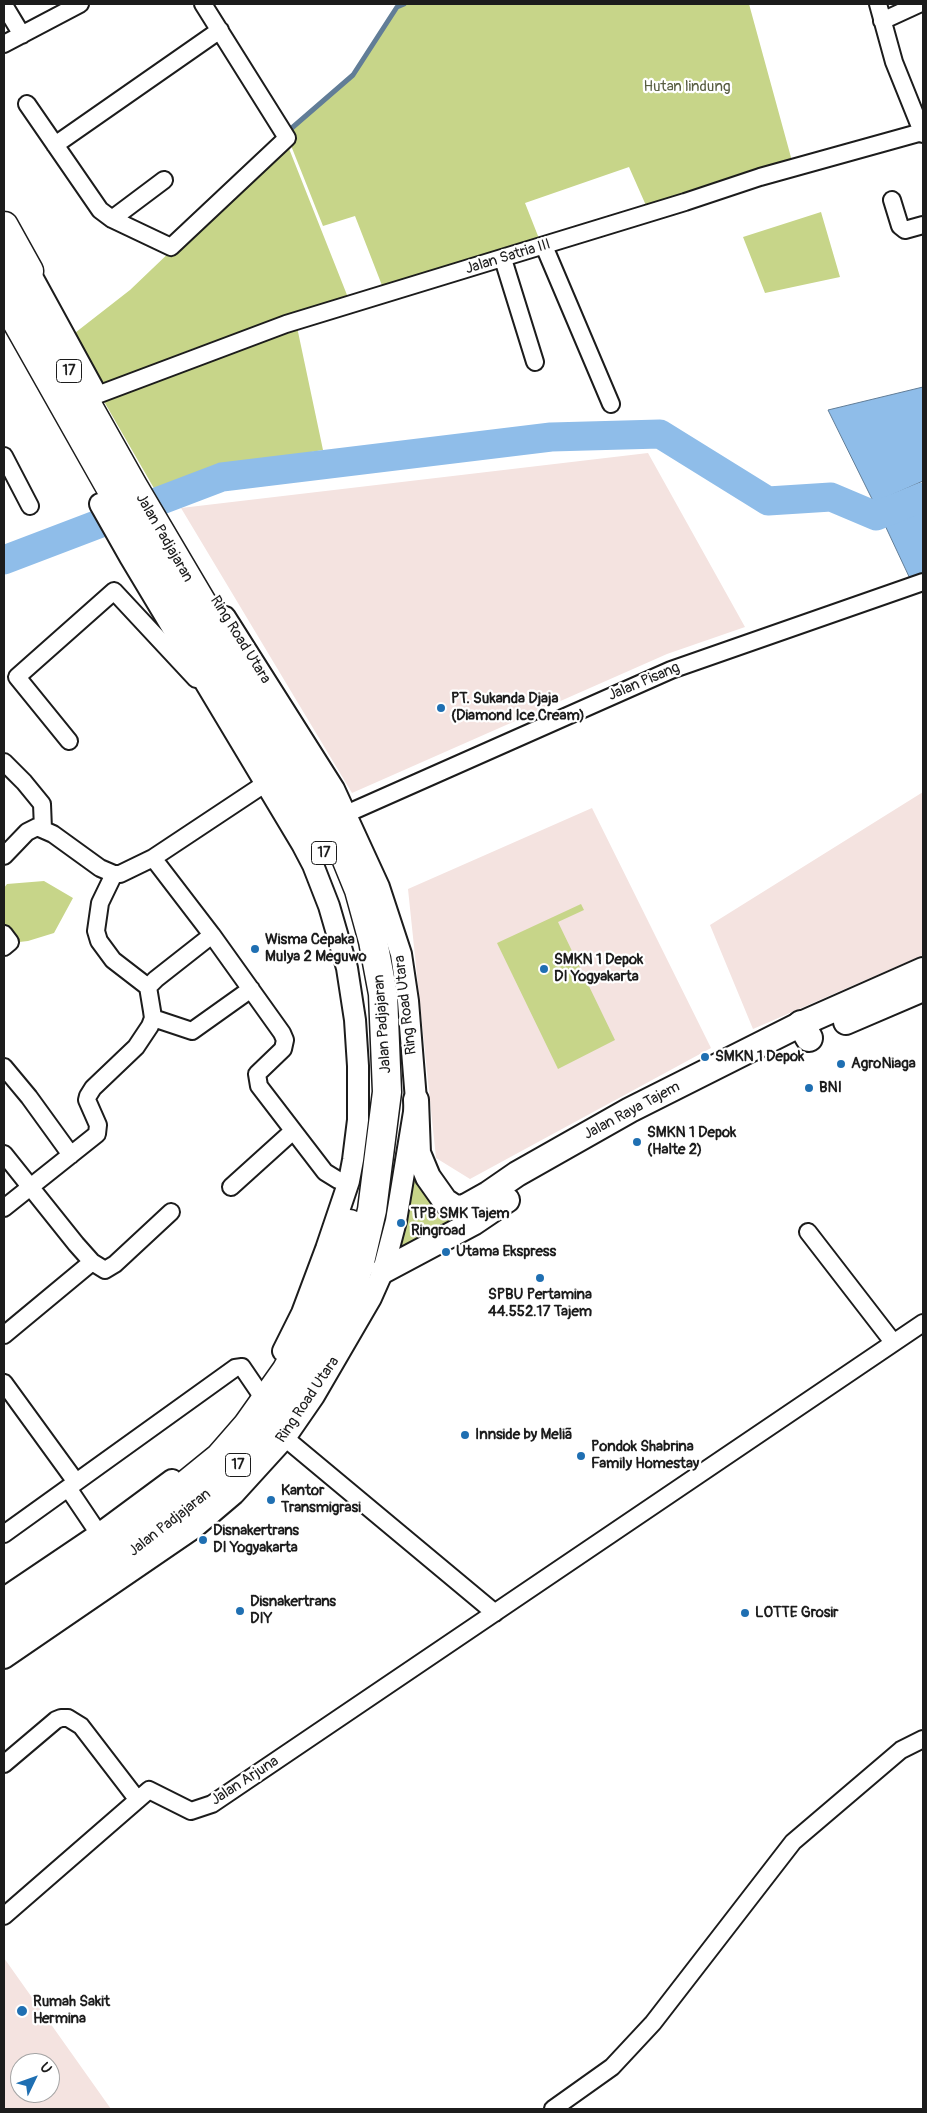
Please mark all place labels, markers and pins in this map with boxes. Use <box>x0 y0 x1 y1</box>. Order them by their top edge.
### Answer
place label: PT. Sukanda Djaja (Diamond Ice Cream) <box>451 690 585 725</box>
marker: PT. Sukanda Djaja (Diamond Ice Cream) <box>435 702 447 714</box>
place label: Wisma Cepaka Mulya 2 Meguwo <box>265 931 367 966</box>
marker: Wisma Cepaka Mulya 2 Meguwo <box>249 943 261 955</box>
place label: SMKN 1 Depok DI Yogyakarta <box>554 951 643 986</box>
marker: SMKN 1 Depok DI Yogyakarta <box>538 963 550 975</box>
place label: SMKN 1 Depok <box>715 1048 804 1066</box>
marker: SMKN 1 Depok <box>699 1051 711 1063</box>
place label: AgroNiaga <box>851 1055 916 1073</box>
marker: AgroNiaga <box>835 1058 847 1070</box>
place label: BNI <box>819 1079 842 1097</box>
marker: BNI <box>803 1082 815 1094</box>
place label: SMKN 1 Depok (Halte 2) <box>647 1124 736 1159</box>
marker: SMKN 1 Depok (Halte 2) <box>631 1136 643 1148</box>
place label: TPB SMK Tajem Ringroad <box>411 1205 510 1240</box>
marker: TPB SMK Tajem Ringroad <box>395 1217 407 1229</box>
place label: Utama Ekspress <box>456 1243 556 1261</box>
marker: Utama Ekspress <box>440 1246 452 1258</box>
marker: SPBU Pertamina 44.552.17 Tajem <box>534 1272 546 1284</box>
place label: SPBU Pertamina 44.552.17 Tajem <box>488 1286 592 1321</box>
place label: Innside by Meliã <box>475 1426 573 1444</box>
marker: Innside by Meliã <box>459 1429 471 1441</box>
place label: Pondok Shabrina Family Homestay <box>591 1438 699 1473</box>
marker: Pondok Shabrina Family Homestay <box>575 1450 587 1462</box>
place label: Kantor Transmigrasi <box>281 1482 361 1517</box>
marker: Kantor Transmigrasi <box>265 1494 277 1506</box>
place label: Disnakertrans DI Yogyakarta <box>213 1522 299 1557</box>
marker: Disnakertrans DI Yogyakarta <box>197 1534 209 1546</box>
place label: Disnakertrans DIY <box>250 1593 336 1628</box>
place label: LOTTE Grosir <box>755 1604 838 1622</box>
marker: Disnakertrans DIY <box>234 1605 246 1617</box>
marker: LOTTE Grosir <box>739 1607 751 1619</box>
place label: Rumah Sakit Hermina <box>33 1993 110 2028</box>
marker: Rumah Sakit Hermina <box>15 2004 29 2018</box>

